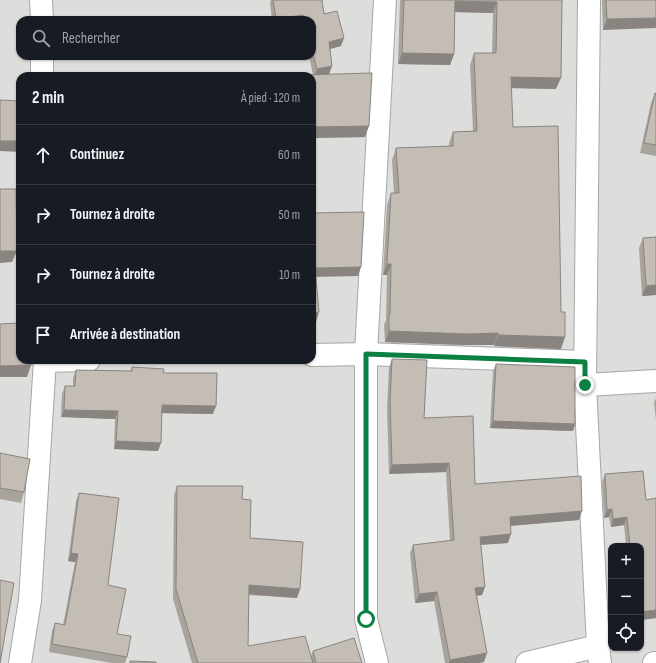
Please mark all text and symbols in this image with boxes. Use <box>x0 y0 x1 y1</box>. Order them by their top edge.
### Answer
search box <box>16 16 316 60</box>
icon: search <box>30 27 52 49</box>
text: Rechercher <box>62 29 120 48</box>
text: 2 min <box>32 88 64 108</box>
text: À pied · 120 m <box>241 90 300 106</box>
icon: ahead <box>32 144 54 166</box>
text: Continuez <box>70 145 124 164</box>
text: 60 m <box>278 147 300 163</box>
icon: right <box>32 204 54 226</box>
text: Tournez à droite <box>70 205 155 224</box>
text: 50 m <box>279 207 300 223</box>
icon: right <box>32 264 54 286</box>
text: Tournez à droite <box>70 265 155 284</box>
text: 10 m <box>279 267 300 283</box>
icon: arrive <box>32 324 54 346</box>
text: Arrivée à destination <box>70 325 180 344</box>
route end <box>576 376 594 394</box>
map controls <box>608 543 644 651</box>
button: + <box>608 543 644 579</box>
button: − <box>608 579 644 615</box>
route start <box>357 610 375 628</box>
button: locate <box>608 615 644 651</box>

